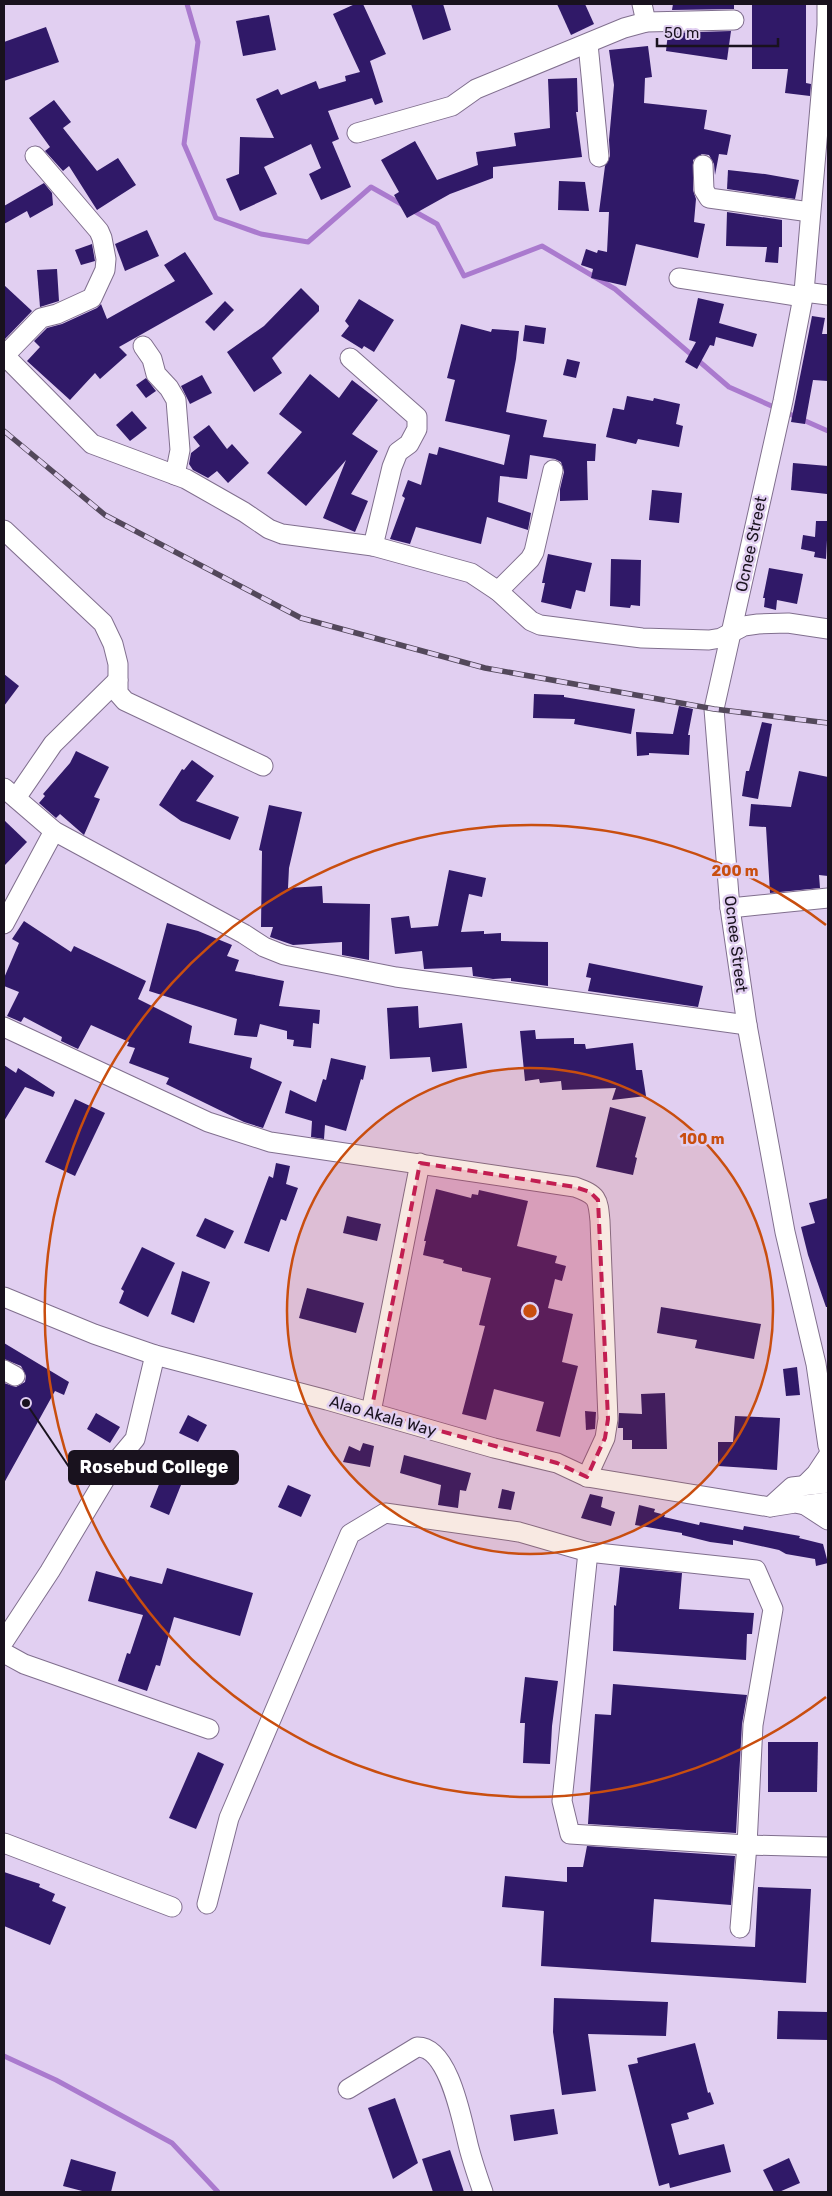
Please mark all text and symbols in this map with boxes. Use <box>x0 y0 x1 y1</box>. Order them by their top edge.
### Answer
scale bar <box>657 15 778 47</box>
text: 50 m <box>664 24 699 42</box>
street label: Ocnee Street <box>732 494 770 594</box>
text: 200 m <box>711 862 759 880</box>
street label: Ocnee Street <box>721 894 751 994</box>
text: 100 m <box>680 1130 724 1148</box>
centre of rings <box>521 1302 539 1320</box>
street label: Alao Akala Way <box>327 1392 439 1440</box>
callout: Rosebud College <box>69 1451 238 1484</box>
text: Rosebud College <box>80 1456 229 1478</box>

